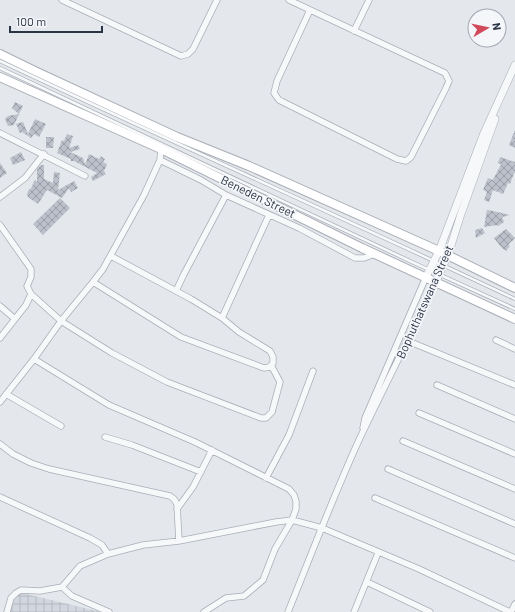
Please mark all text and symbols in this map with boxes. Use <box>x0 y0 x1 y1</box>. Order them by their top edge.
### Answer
scale bar <box>10 8 102 34</box>
north arrow <box>467 8 507 48</box>
text: 100 m <box>16 14 46 28</box>
text: N <box>490 22 504 31</box>
street label: Beneden Street <box>219 172 298 220</box>
street label: Bophuthatswana Street <box>393 243 455 360</box>

